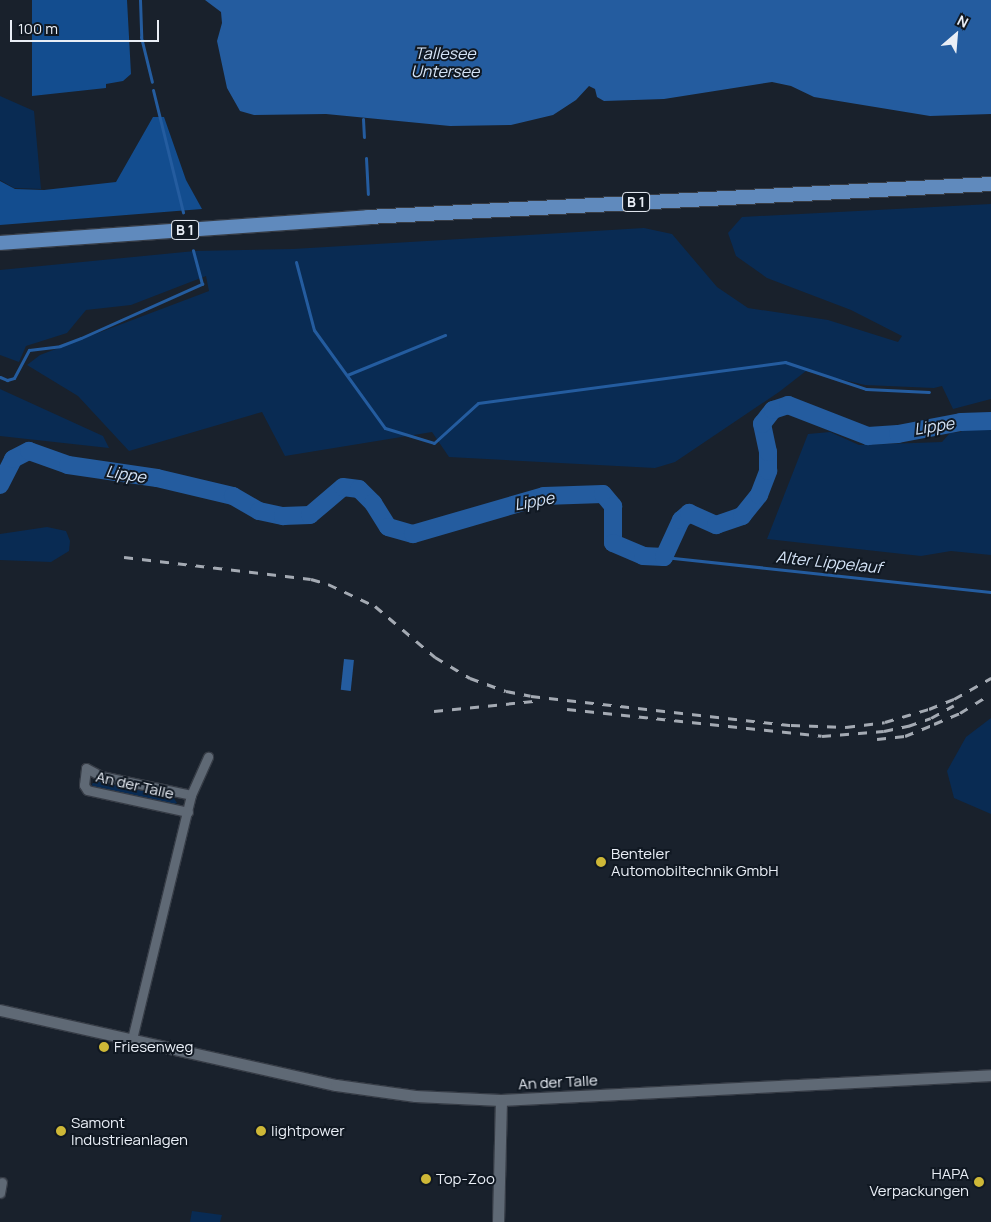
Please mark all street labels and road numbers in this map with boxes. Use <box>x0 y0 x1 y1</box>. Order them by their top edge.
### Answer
road number: B 1 <box>621 190 651 213</box>
road number: B 1 <box>170 218 200 242</box>
street label: An der Talle <box>94 767 176 803</box>
street label: An der Talle <box>518 1071 598 1093</box>

